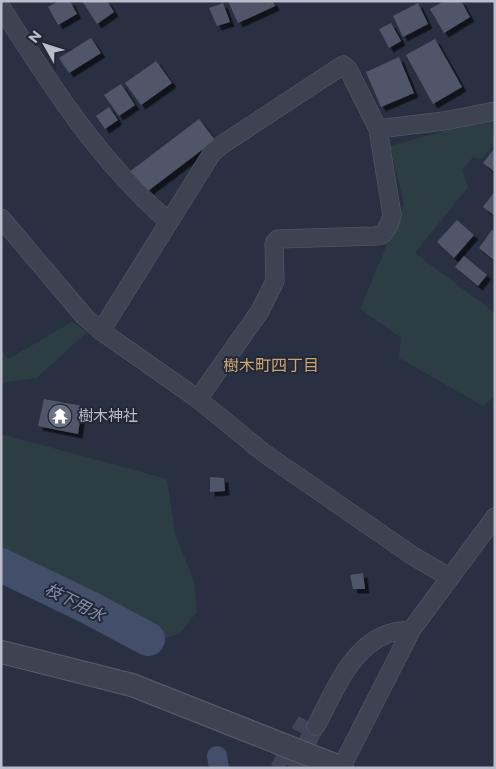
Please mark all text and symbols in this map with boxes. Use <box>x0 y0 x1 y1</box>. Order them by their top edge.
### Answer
north arrow <box>20 20 70 70</box>
text: N <box>24 27 45 47</box>
district label: 樹木町四丁目 <box>223 356 319 375</box>
temple icon: 樹木神社 <box>47 403 73 429</box>
place label: 樹木神社 <box>78 406 138 425</box>
water label: 枝下用水 <box>42 579 109 626</box>

